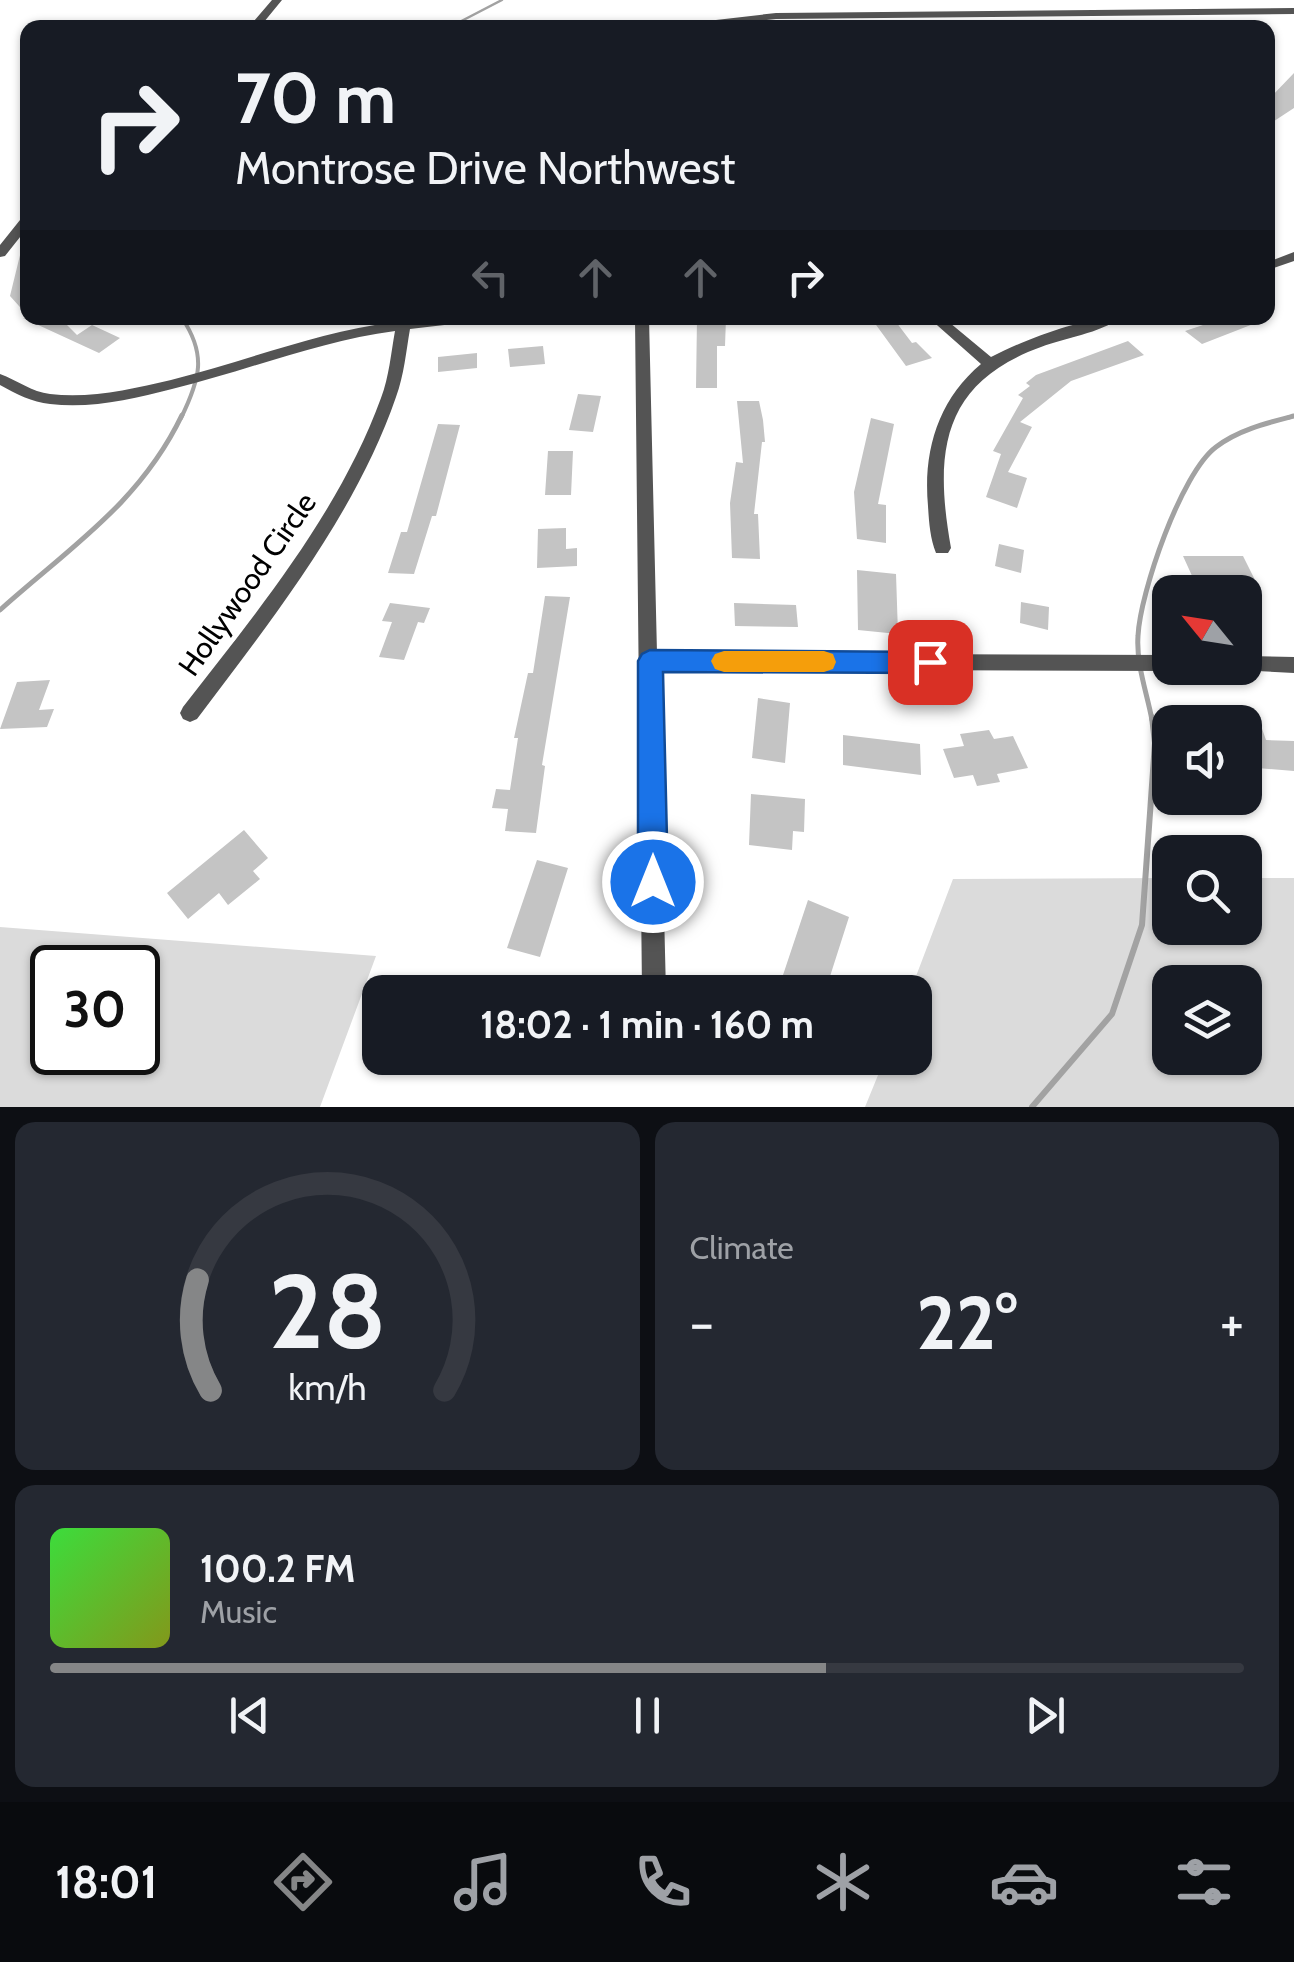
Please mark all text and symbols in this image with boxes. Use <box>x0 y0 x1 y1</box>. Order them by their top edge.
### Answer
text: 70 m <box>235 55 396 141</box>
icon: right <box>70 60 200 190</box>
text: Montrose Drive Northwest <box>235 141 735 195</box>
icon: left <box>463 250 518 305</box>
icon: ahead <box>568 250 623 305</box>
icon: ahead <box>673 250 728 305</box>
icon: right <box>778 250 833 305</box>
street label: Hollywood Circle <box>170 485 324 683</box>
north arrow <box>1152 575 1262 685</box>
map controls <box>1152 575 1262 1075</box>
pin <box>888 620 973 705</box>
icon: arrive <box>903 635 958 690</box>
button: sound <box>1152 705 1262 815</box>
position arrow <box>601 830 705 934</box>
button: search <box>1152 835 1262 945</box>
speed limit sign: 30 <box>30 945 160 1075</box>
button: layers <box>1152 965 1262 1075</box>
text: 18:02 · 1 min · 160 m <box>480 1001 814 1048</box>
text: Climate <box>690 1228 794 1267</box>
text: 28 <box>268 1248 386 1374</box>
text: 22° <box>916 1277 1017 1368</box>
text: − <box>690 1289 714 1356</box>
text: + <box>1220 1289 1244 1356</box>
text: km/h <box>288 1366 366 1409</box>
text: 100.2 FM <box>200 1545 355 1592</box>
text: Music <box>200 1592 277 1631</box>
icon: previous <box>222 1688 277 1743</box>
icon: pause <box>620 1688 675 1743</box>
icon: next <box>1018 1688 1073 1743</box>
icon: directions <box>268 1847 338 1917</box>
icon: music <box>448 1847 518 1917</box>
icon: phone <box>628 1847 698 1917</box>
icon: climate <box>808 1847 878 1917</box>
icon: car <box>989 1847 1059 1917</box>
icon: filters <box>1169 1847 1239 1917</box>
text: 18:01 <box>55 1855 157 1909</box>

